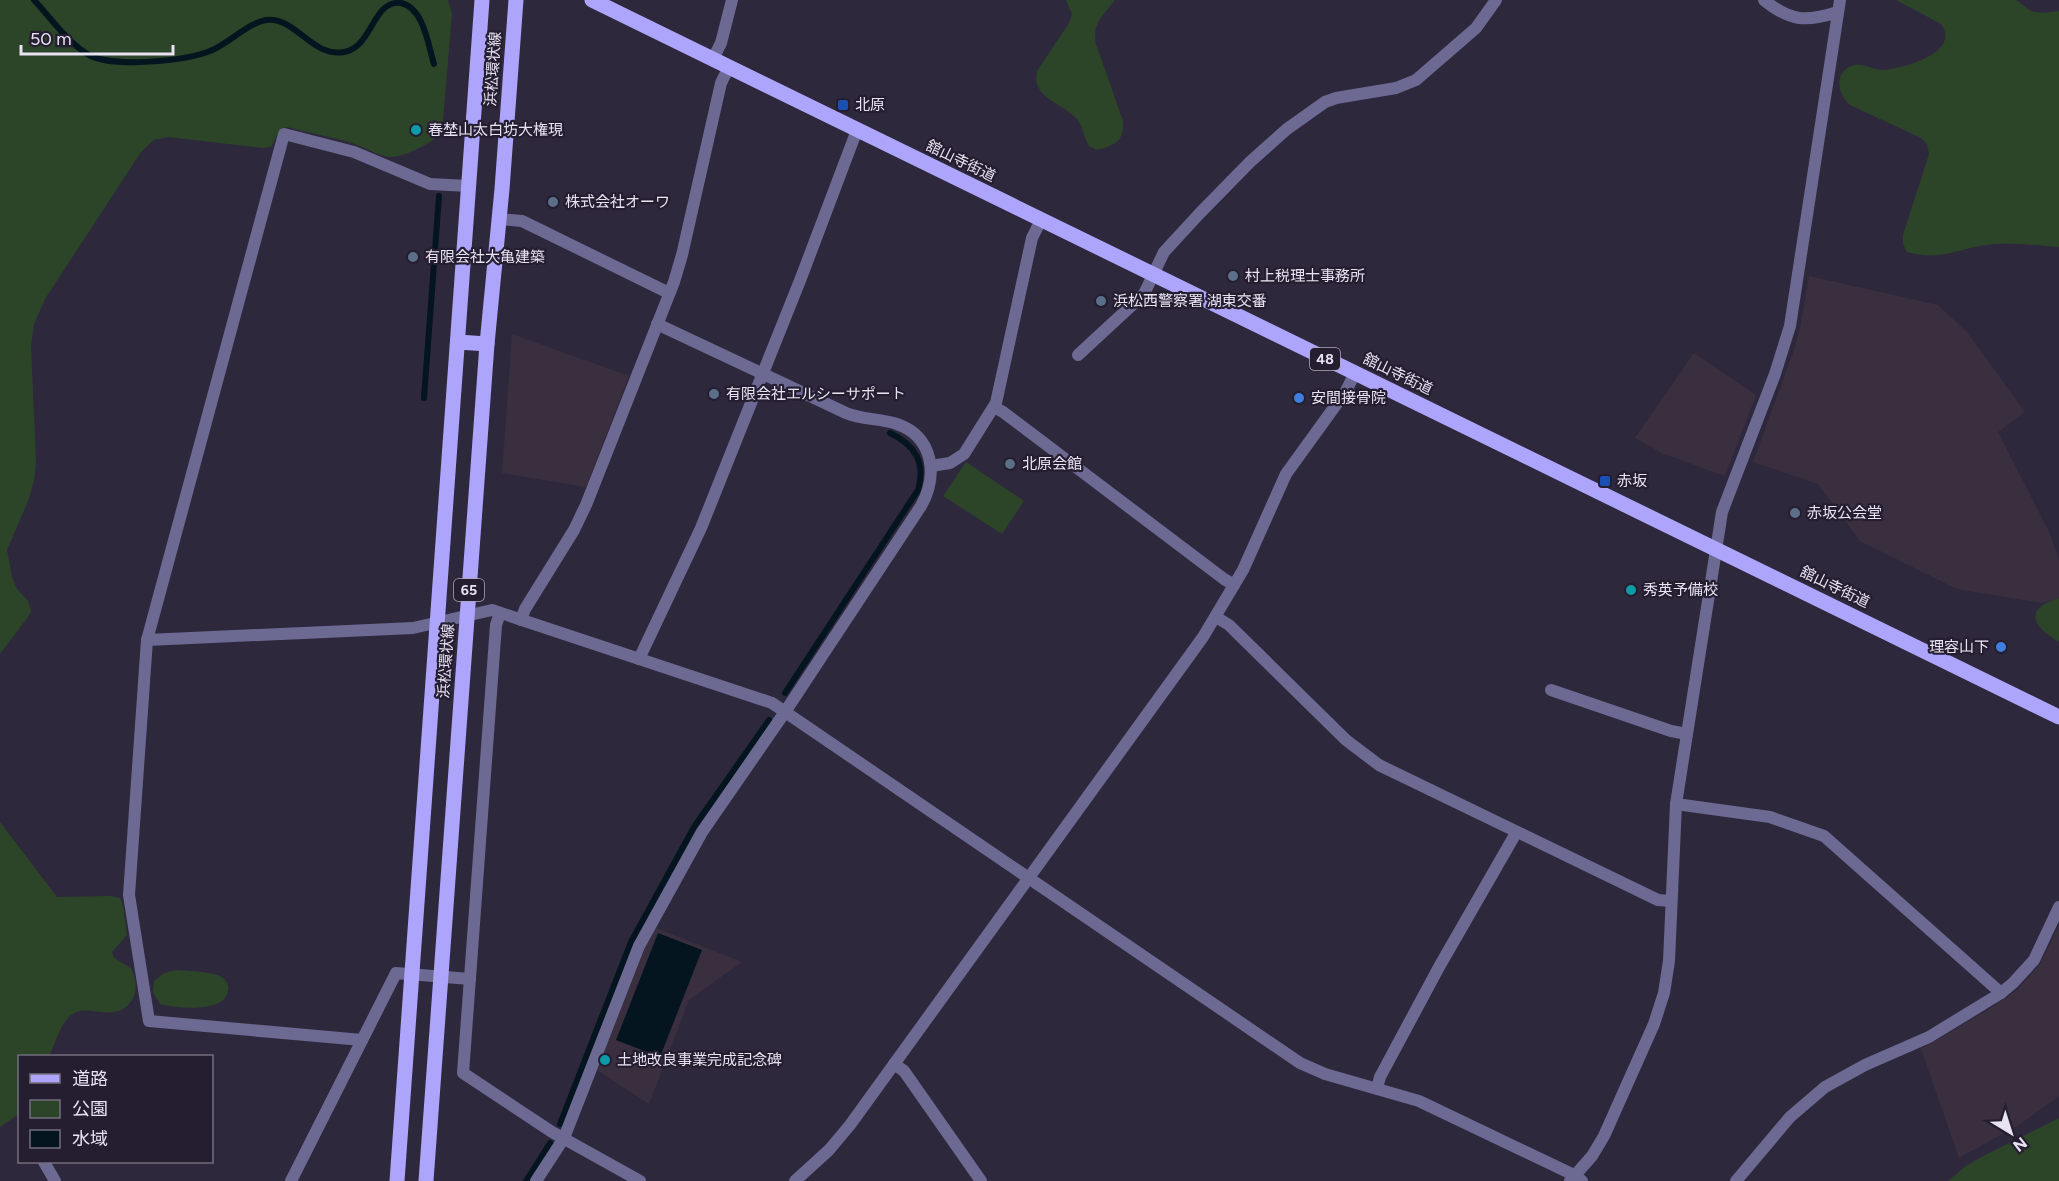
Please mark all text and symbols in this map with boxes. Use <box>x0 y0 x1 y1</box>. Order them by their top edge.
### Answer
scale bar <box>21 18 172 56</box>
text: 50 m <box>30 28 72 50</box>
street label: 浜松環状線 <box>481 31 505 107</box>
place label: 北原 <box>855 96 885 114</box>
marker: 北原 <box>836 98 850 112</box>
place label: 春埜山太白坊大権現 <box>428 121 563 139</box>
marker: 春埜山太白坊大権現 <box>409 123 423 137</box>
street label: 舘山寺街道 <box>923 136 999 186</box>
place label: 株式会社オーワ <box>565 193 670 211</box>
marker: 株式会社オーワ <box>546 195 560 209</box>
place label: 有限会社大亀建築 <box>425 248 545 266</box>
marker: 有限会社大亀建築 <box>406 250 420 264</box>
place label: 村上税理士事務所 <box>1245 267 1365 285</box>
marker: 村上税理士事務所 <box>1226 269 1240 283</box>
place label: 浜松西警察署 湖東交番 <box>1113 292 1267 310</box>
marker: 浜松西警察署 湖東交番 <box>1094 294 1108 308</box>
road number: 48 <box>1310 348 1340 370</box>
street label: 舘山寺街道 <box>1360 349 1436 399</box>
place label: 有限会社エルシーサポート <box>726 385 906 403</box>
marker: 有限会社エルシーサポート <box>707 387 721 401</box>
place label: 安間接骨院 <box>1311 389 1386 407</box>
marker: 安間接骨院 <box>1292 391 1306 405</box>
place label: 北原会館 <box>1022 455 1082 473</box>
marker: 北原会館 <box>1003 457 1017 471</box>
place label: 赤坂 <box>1617 472 1647 490</box>
marker: 赤坂 <box>1598 474 1612 488</box>
place label: 赤坂公会堂 <box>1807 504 1882 522</box>
marker: 赤坂公会堂 <box>1788 506 1802 520</box>
street label: 舘山寺街道 <box>1797 562 1873 612</box>
road number: 65 <box>454 579 484 601</box>
place label: 秀英予備校 <box>1643 581 1718 599</box>
marker: 秀英予備校 <box>1624 583 1638 597</box>
street label: 浜松環状線 <box>434 623 458 699</box>
place label: 理容山下 <box>1929 638 1989 656</box>
marker: 理容山下 <box>1994 640 2008 654</box>
place label: 土地改良事業完成記念碑 <box>617 1051 782 1069</box>
marker: 土地改良事業完成記念碑 <box>598 1053 612 1067</box>
legend <box>18 1055 213 1163</box>
text: 道路 <box>72 1068 108 1090</box>
text: 公園 <box>72 1098 108 1120</box>
north arrow <box>1981 1103 2041 1163</box>
text: 水域 <box>72 1128 108 1150</box>
text: N <box>2009 1133 2031 1156</box>

